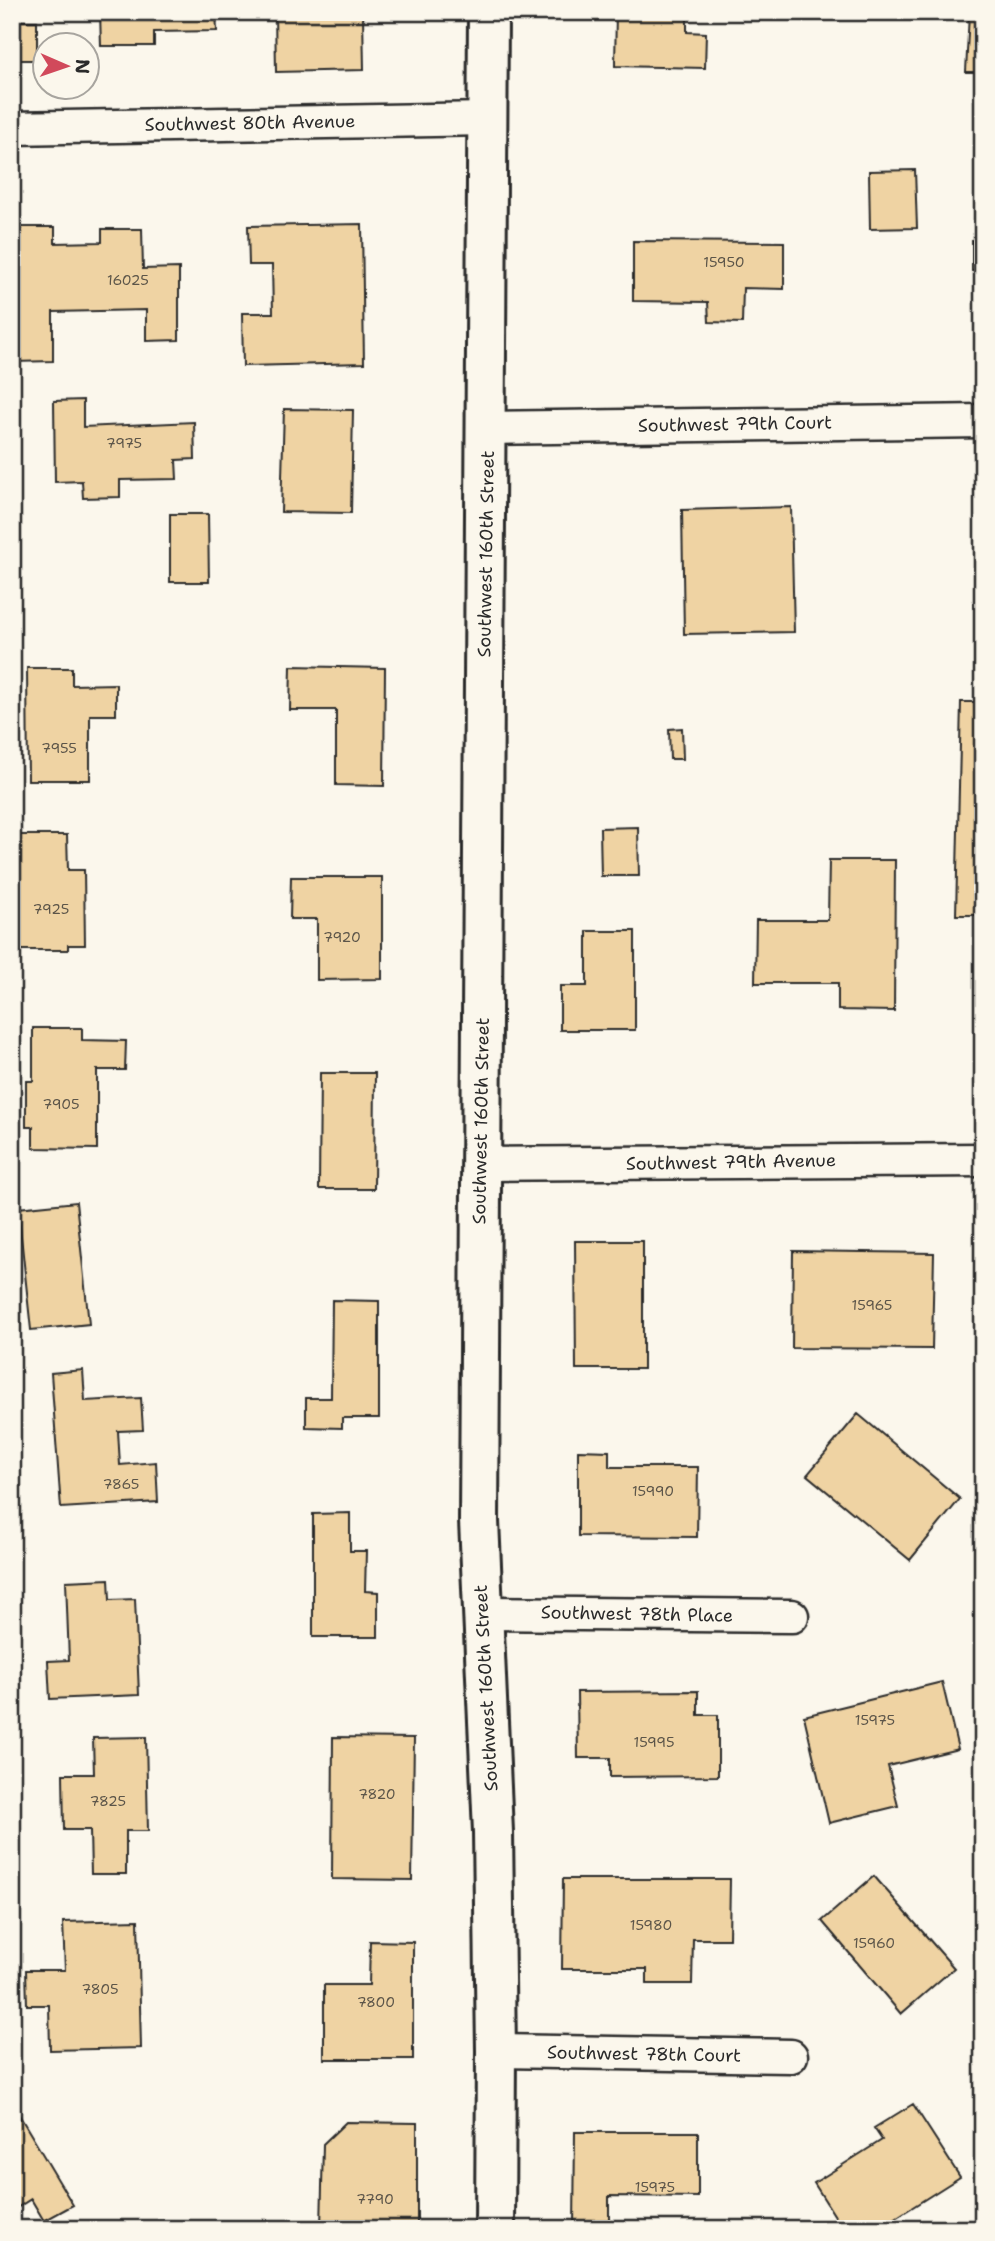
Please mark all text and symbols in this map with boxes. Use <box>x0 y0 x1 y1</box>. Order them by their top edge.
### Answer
north arrow <box>32 32 102 102</box>
text: N <box>70 59 95 75</box>
street label: Southwest 80th Avenue <box>145 109 355 137</box>
house number: 15950 <box>703 253 745 271</box>
house number: 16025 <box>107 271 149 289</box>
street label: Southwest 79th Court <box>638 410 832 438</box>
house number: 7975 <box>106 434 142 452</box>
street label: Southwest 160th Street <box>472 450 500 658</box>
house number: 7955 <box>41 739 77 757</box>
house number: 7925 <box>33 900 69 918</box>
house number: 7920 <box>323 928 361 946</box>
street label: Southwest 160th Street <box>467 1017 495 1225</box>
house number: 7905 <box>42 1095 80 1113</box>
street label: Southwest 79th Avenue <box>626 1148 836 1176</box>
house number: 15965 <box>852 1296 892 1314</box>
house number: 7865 <box>103 1475 139 1493</box>
house number: 15990 <box>632 1482 674 1500</box>
street label: Southwest 160th Street <box>469 1584 503 1792</box>
street label: Southwest 78th Place <box>541 1600 733 1628</box>
house number: 15975 <box>855 1711 895 1729</box>
house number: 15995 <box>634 1733 674 1751</box>
house number: 7820 <box>358 1785 396 1803</box>
house number: 7825 <box>90 1792 126 1810</box>
house number: 15980 <box>630 1916 672 1934</box>
house number: 15960 <box>853 1934 895 1952</box>
house number: 7805 <box>82 1980 118 1998</box>
house number: 7800 <box>357 1993 395 2011</box>
street label: Southwest 78th Court <box>547 2040 741 2068</box>
house number: 15975 <box>635 2178 675 2196</box>
house number: 7790 <box>356 2190 394 2208</box>

